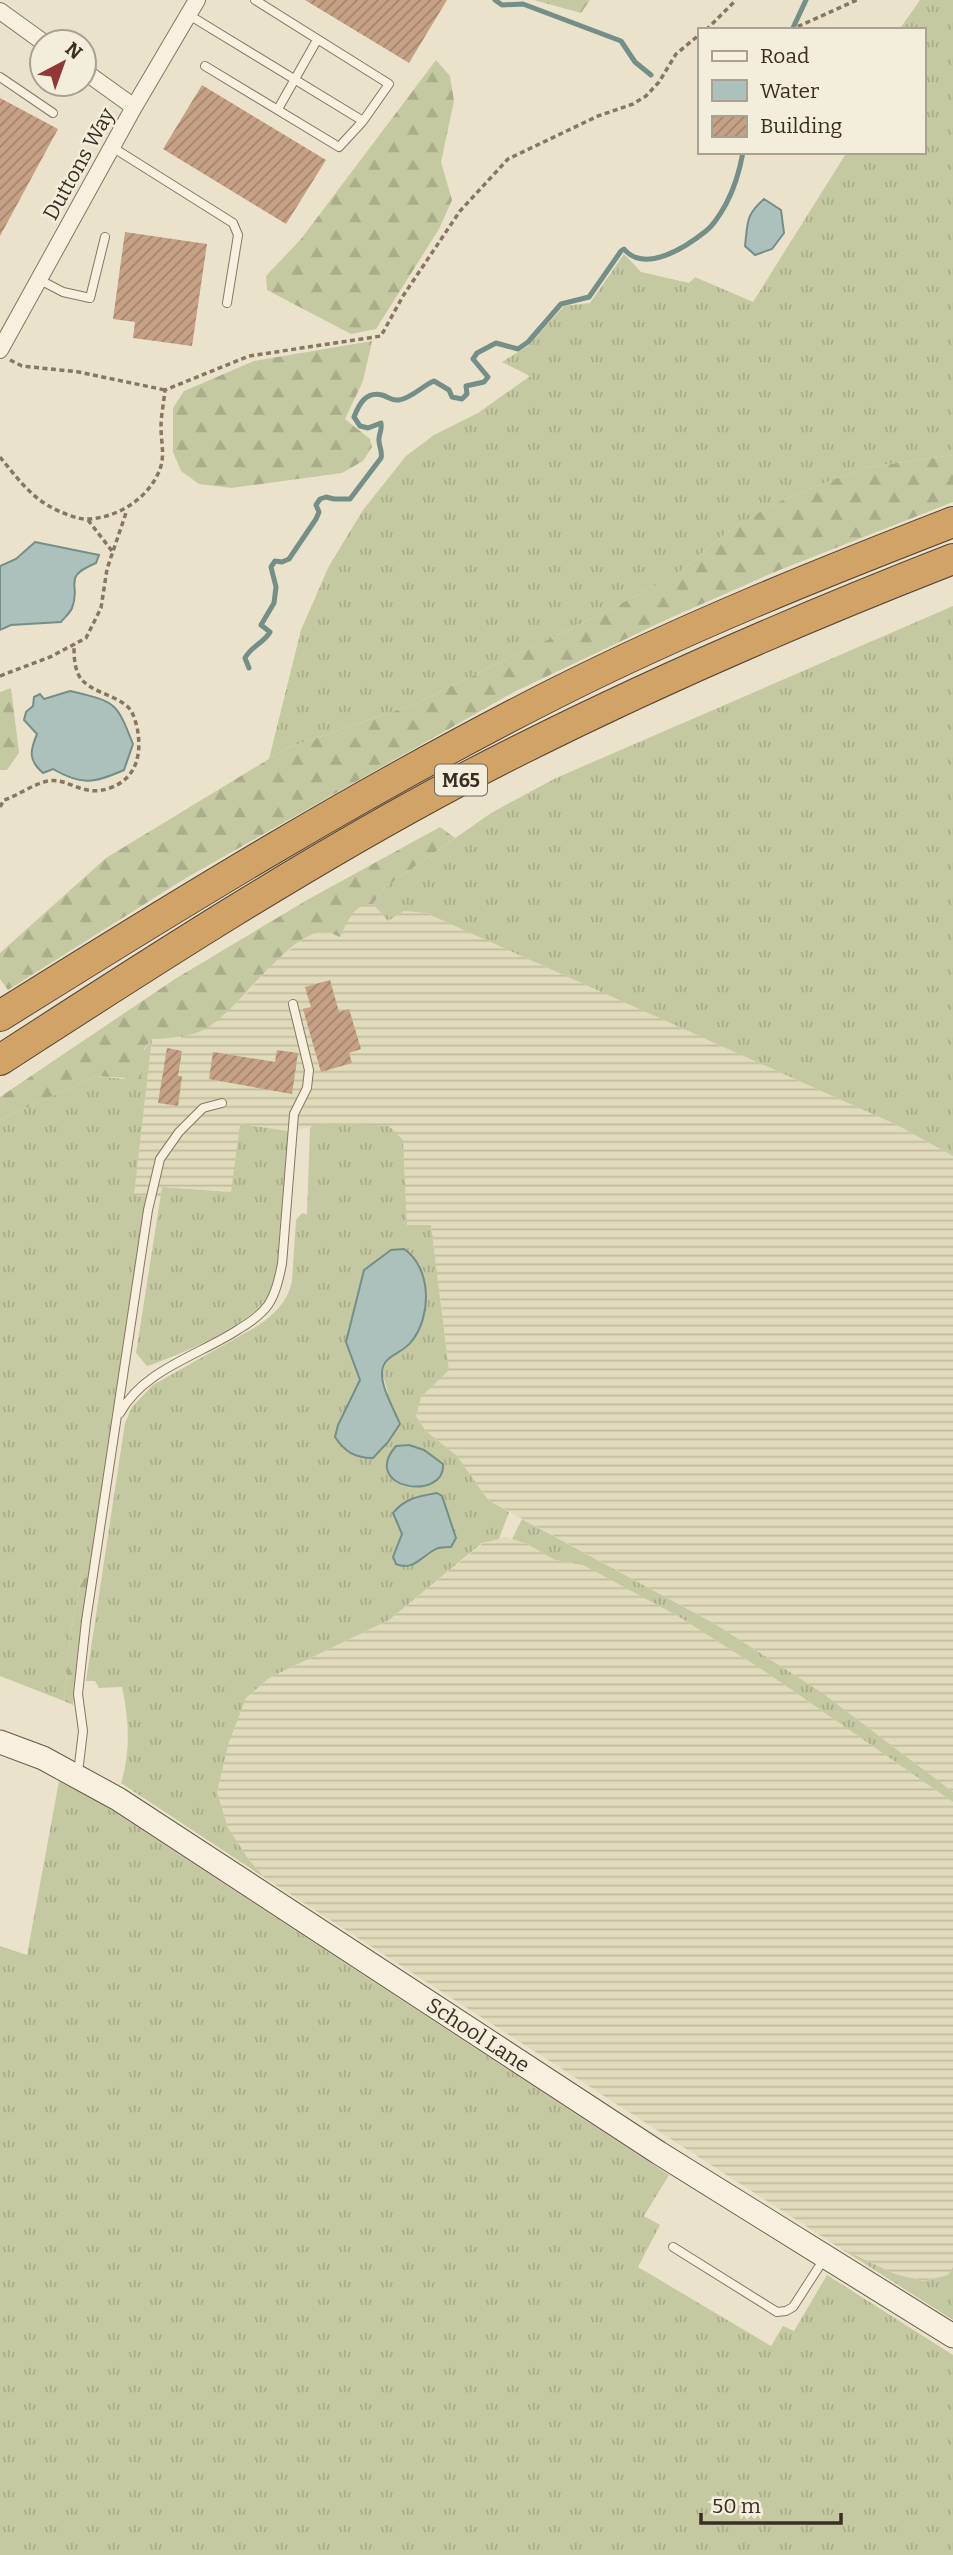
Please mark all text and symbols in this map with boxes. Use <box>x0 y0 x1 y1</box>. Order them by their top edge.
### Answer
north arrow <box>28 28 98 98</box>
legend <box>698 28 925 154</box>
text: N <box>61 37 87 64</box>
text: Road <box>760 43 809 69</box>
text: Water <box>760 78 819 104</box>
street label: Duttons Way <box>38 103 121 225</box>
text: Building <box>760 113 843 139</box>
road number: M65 <box>435 764 487 796</box>
street label: School Lane <box>422 1992 534 2078</box>
scale bar <box>701 2482 841 2526</box>
text: 50 m <box>712 2493 761 2519</box>

